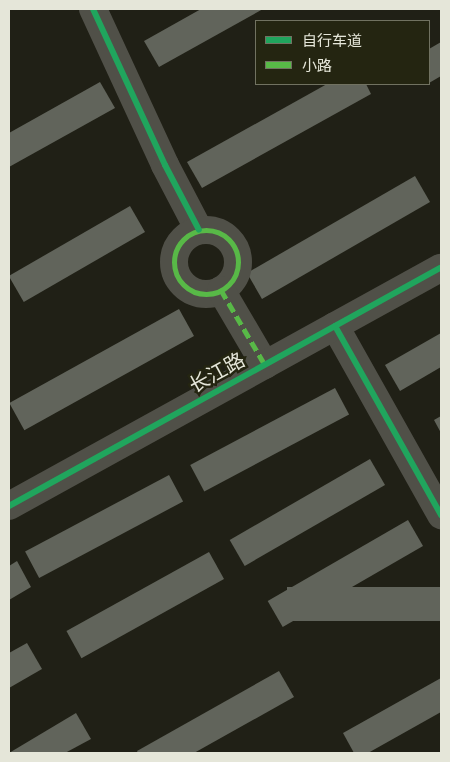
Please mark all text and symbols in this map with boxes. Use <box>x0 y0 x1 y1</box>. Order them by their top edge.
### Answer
legend <box>255 20 430 85</box>
text: 自行车道 <box>302 32 362 50</box>
text: 小路 <box>302 57 332 75</box>
street label: 长江路 <box>185 348 249 398</box>

